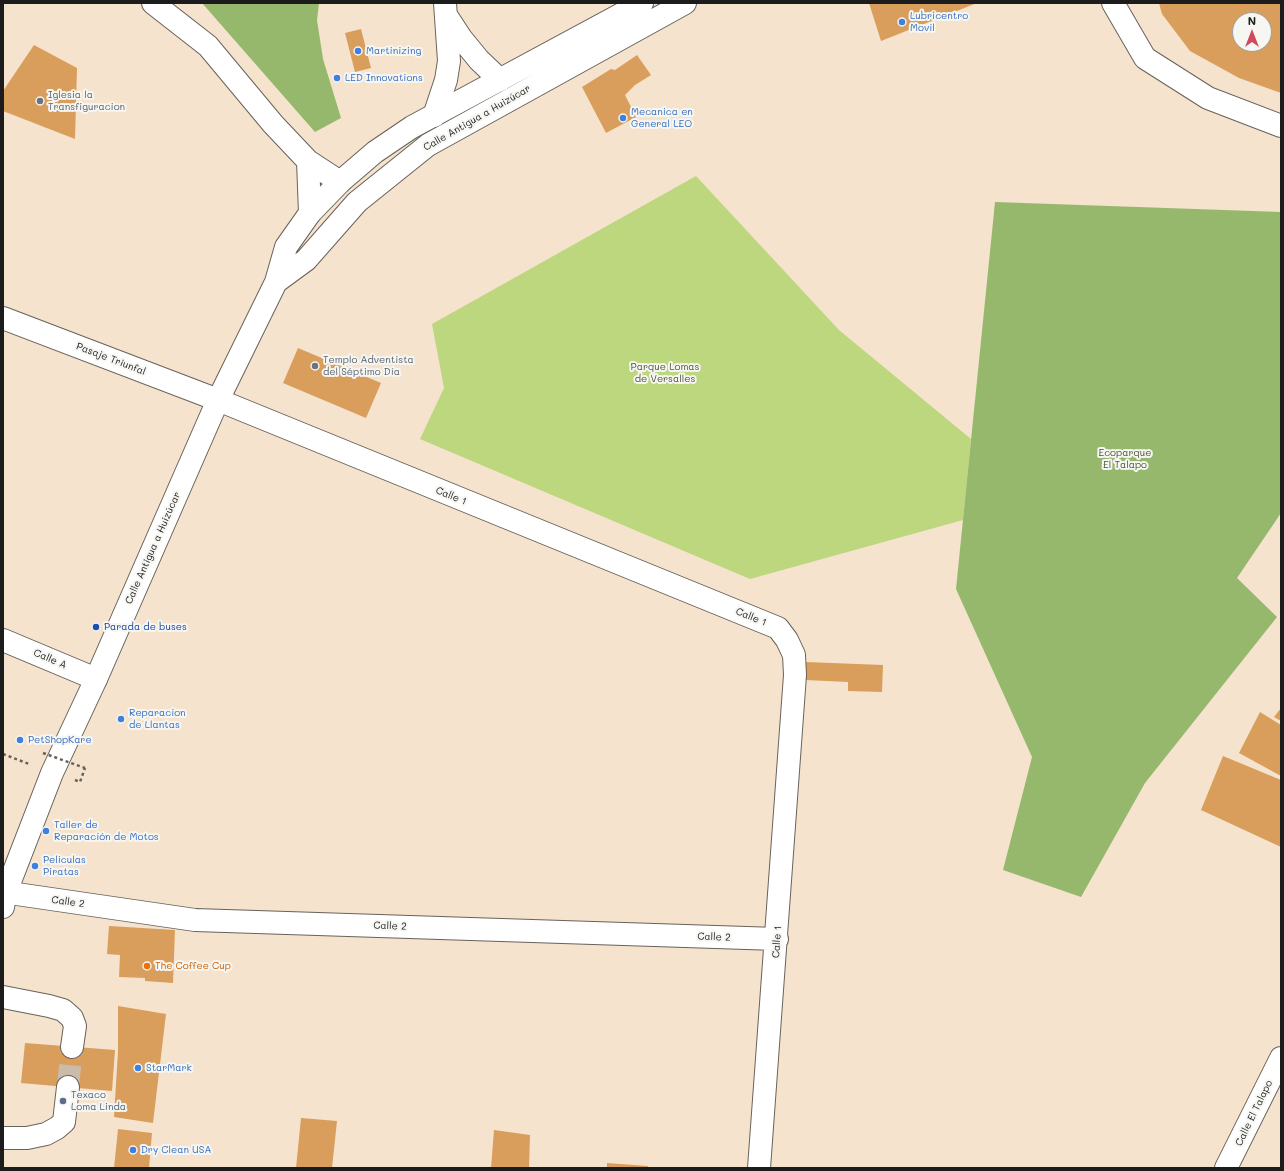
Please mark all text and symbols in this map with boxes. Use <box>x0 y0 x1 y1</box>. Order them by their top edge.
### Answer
place label: Lubricentro Movil <box>910 10 968 34</box>
north arrow <box>1232 12 1272 52</box>
text: N <box>1248 13 1256 28</box>
marker: Lubricentro Movil <box>897 17 907 27</box>
place label: Martinizing <box>366 45 421 57</box>
marker: Martinizing <box>353 46 363 56</box>
place label: LED Innovations <box>345 72 423 84</box>
marker: LED Innovations <box>332 73 342 83</box>
street label: Calle Antigua a Huizúcar <box>421 82 533 154</box>
place label: Iglesia la Transfiguracion <box>48 89 125 112</box>
marker: Iglesia la Transfiguracion <box>35 96 45 106</box>
place label: Mecanica en General LEO <box>631 106 693 130</box>
marker: Mecanica en General LEO <box>618 113 628 123</box>
street label: Pasaje Triunfal <box>75 340 147 378</box>
place label: Templo Adventista del Séptimo Día <box>323 354 414 378</box>
marker: Templo Adventista del Séptimo Día <box>310 361 320 371</box>
park label: Parque Lomas de Versalles <box>631 361 699 384</box>
park label: Ecoparque El Talapo <box>1098 447 1152 470</box>
street label: Calle 1 <box>434 484 468 508</box>
street label: Calle Antigua a Huizúcar <box>123 490 183 606</box>
street label: Calle 1 <box>734 605 768 629</box>
place label: Parada de buses <box>104 621 187 633</box>
marker: Parada de buses <box>91 622 101 632</box>
street label: Calle A <box>32 647 68 671</box>
place label: Reparacion de Llantas <box>129 707 186 730</box>
marker: Reparacion de Llantas <box>116 714 126 724</box>
place label: PetShopKare <box>28 734 92 746</box>
marker: PetShopKare <box>15 735 25 745</box>
place label: Taller de Reparación de Motos <box>54 819 159 842</box>
marker: Taller de Reparación de Motos <box>41 826 51 836</box>
place label: Peliculas Piratas <box>43 854 86 878</box>
marker: Peliculas Piratas <box>30 861 40 871</box>
street label: Calle 2 <box>51 894 85 910</box>
street label: Calle 2 <box>373 919 407 933</box>
street label: Calle 1 <box>770 925 784 959</box>
street label: Calle 2 <box>697 930 731 944</box>
place label: The Coffee Cup <box>155 960 231 972</box>
marker: The Coffee Cup <box>142 961 152 971</box>
place label: StarMark <box>146 1062 192 1074</box>
marker: StarMark <box>133 1063 143 1073</box>
street label: Calle El Talapo <box>1233 1078 1275 1148</box>
place label: Texaco Loma Linda <box>71 1089 126 1112</box>
marker: Texaco Loma Linda <box>58 1096 68 1106</box>
place label: Dry Clean USA <box>141 1144 211 1156</box>
marker: Dry Clean USA <box>128 1145 138 1155</box>

